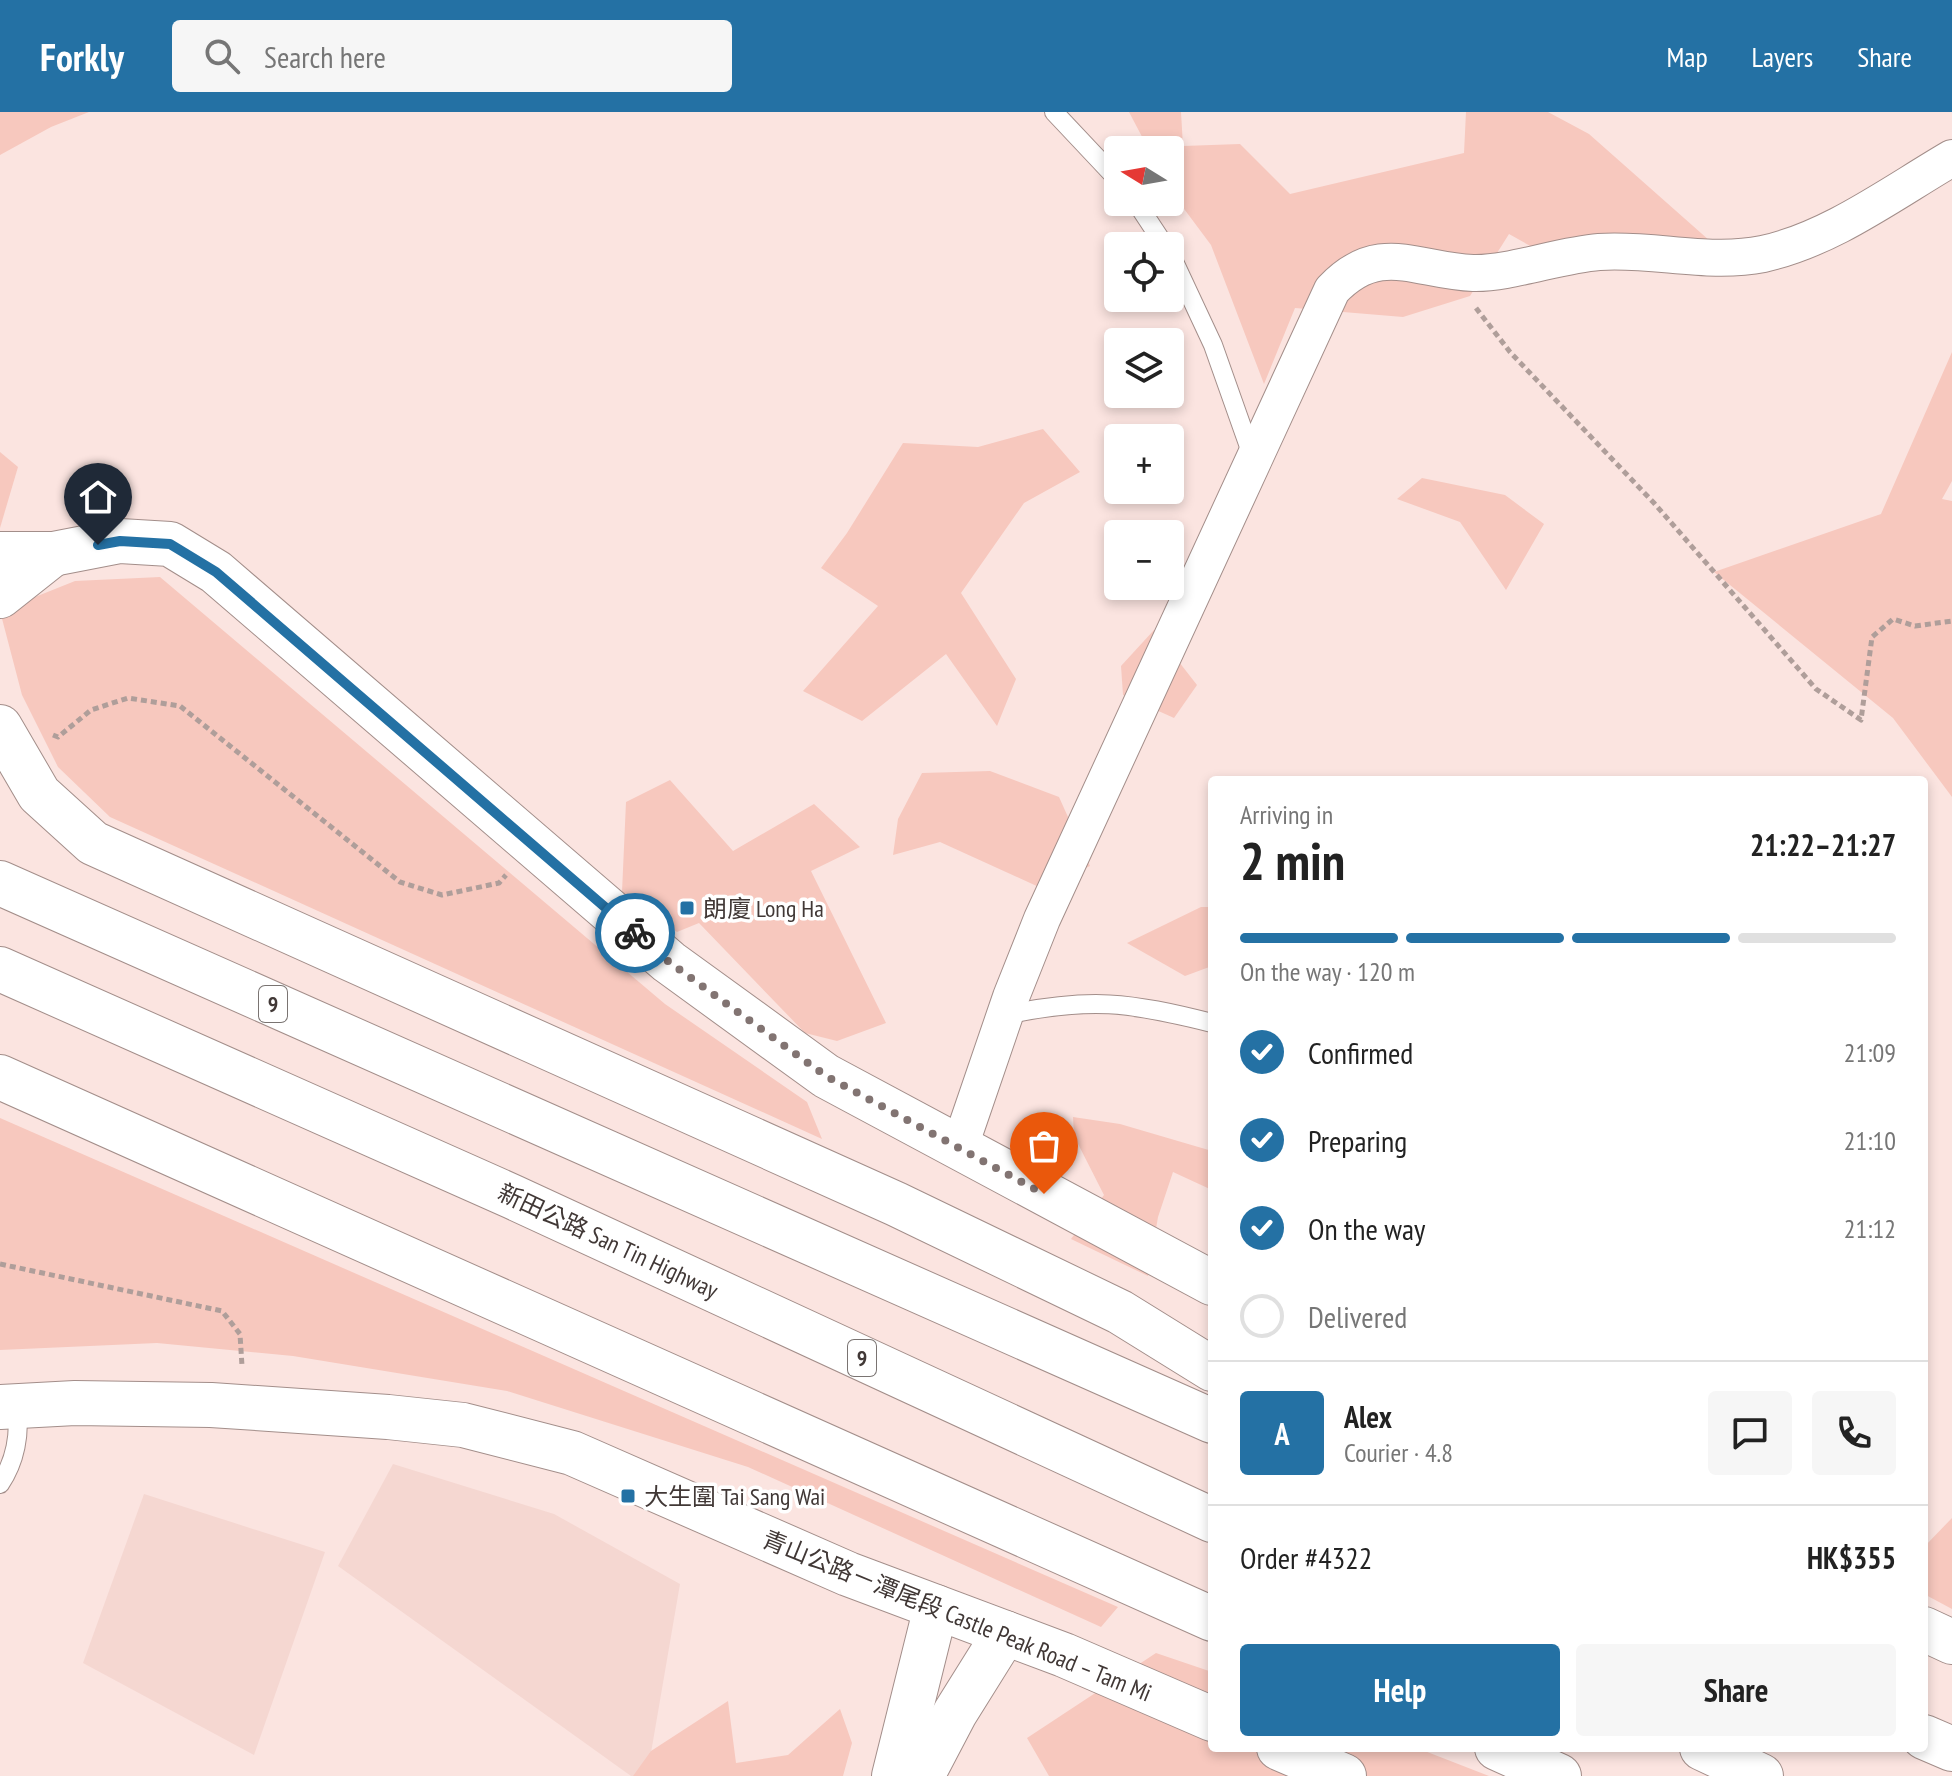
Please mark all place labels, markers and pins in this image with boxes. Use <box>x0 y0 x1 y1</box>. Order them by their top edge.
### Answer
pin <box>64 463 132 545</box>
place label: 朗廈 Long Ha <box>703 893 824 924</box>
marker: 朗廈 Long Ha <box>678 899 696 917</box>
pin <box>1010 1112 1078 1194</box>
place label: 大生圍 Tai Sang Wai <box>644 1481 825 1512</box>
marker: 大生圍 Tai Sang Wai <box>619 1487 637 1505</box>

